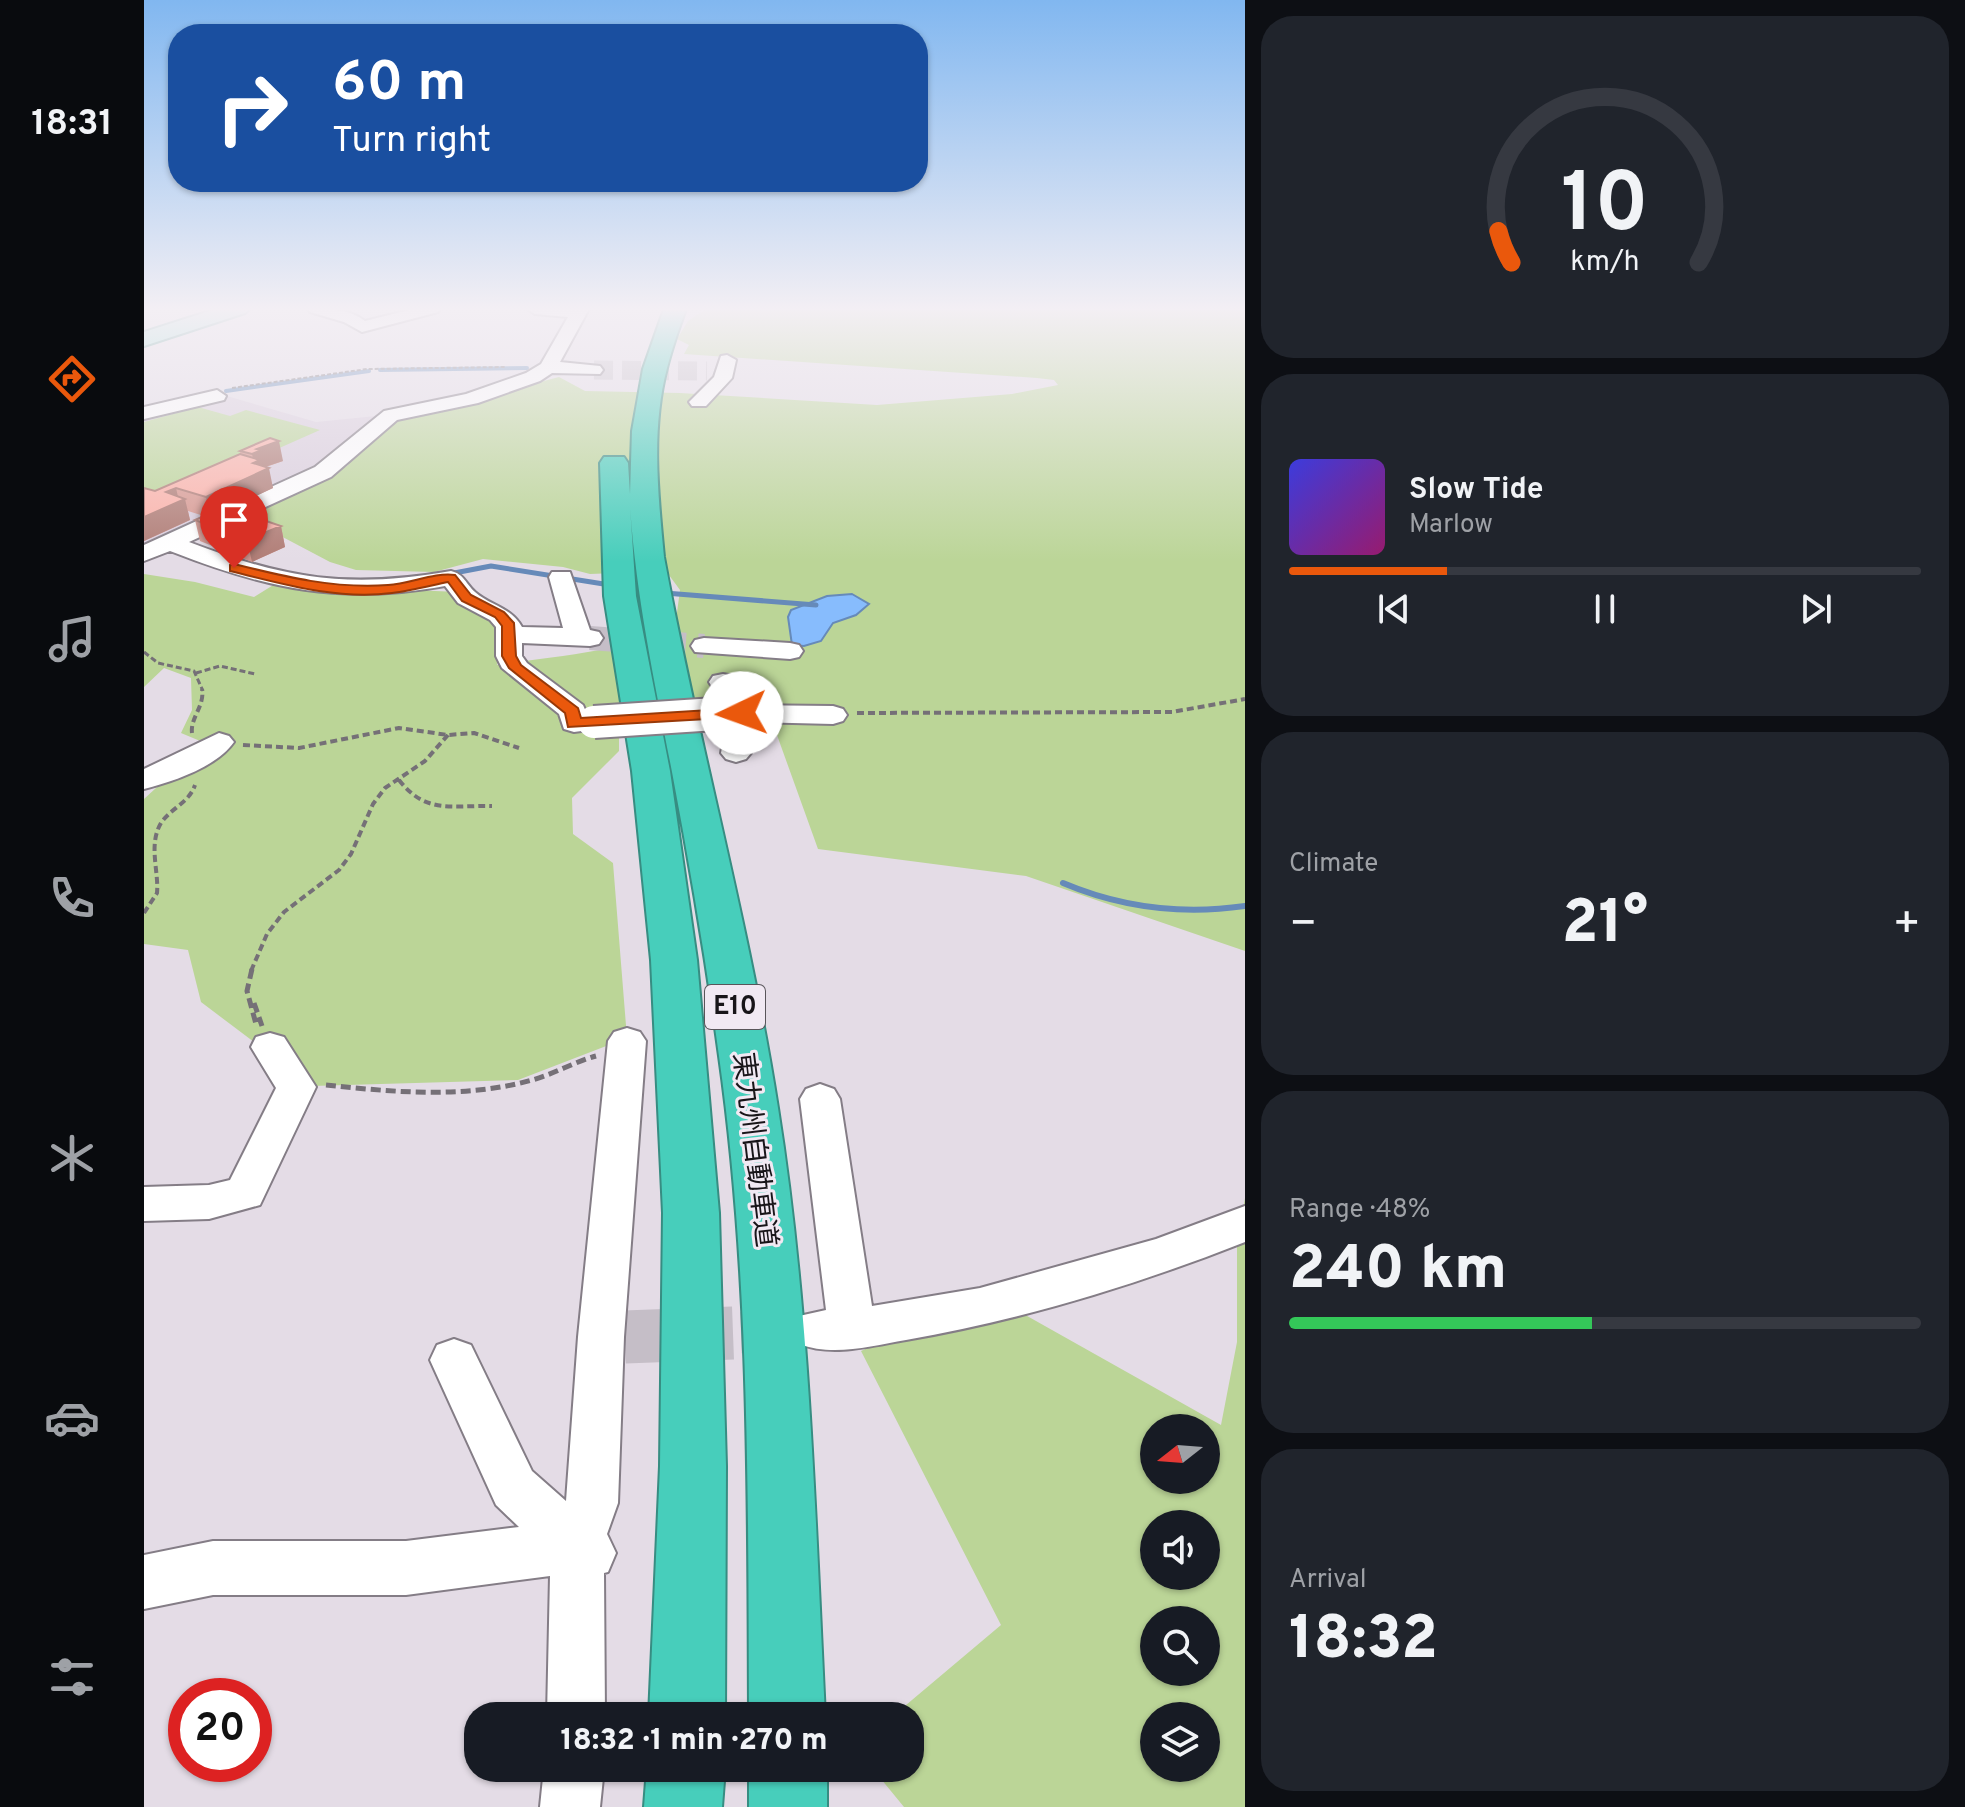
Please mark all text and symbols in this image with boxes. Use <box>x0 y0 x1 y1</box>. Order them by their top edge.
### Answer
text: 60 m <box>332 50 466 120</box>
icon: right <box>200 56 304 160</box>
text: 18:31 <box>31 102 113 148</box>
text: Turn right <box>332 119 491 165</box>
text: 10 <box>1561 156 1649 261</box>
text: km/h <box>1570 245 1640 281</box>
icon: directions <box>44 351 100 407</box>
text: Slow Tide <box>1409 472 1543 509</box>
pin <box>200 486 268 568</box>
icon: arrive <box>212 498 256 542</box>
text: Marlow <box>1409 509 1493 542</box>
icon: previous <box>1372 587 1416 631</box>
icon: pause <box>1583 587 1627 631</box>
icon: next <box>1794 587 1838 631</box>
icon: music <box>44 611 100 667</box>
position arrow <box>700 671 784 755</box>
text: Climate <box>1289 848 1378 881</box>
icon: phone <box>44 870 100 926</box>
text: 21° <box>1562 888 1648 964</box>
text: − <box>1289 898 1317 954</box>
text: + <box>1893 898 1921 954</box>
road number: E10 <box>705 985 765 1029</box>
street label: 東九州自動車道 <box>723 1051 783 1249</box>
icon: climate <box>44 1130 100 1186</box>
text: Range · 48% <box>1289 1194 1430 1227</box>
text: 240 km <box>1289 1234 1507 1310</box>
icon: car <box>44 1390 100 1446</box>
north arrow <box>1140 1414 1220 1494</box>
map controls <box>1140 1414 1220 1782</box>
button: sound <box>1140 1510 1220 1590</box>
text: Arrival <box>1289 1564 1367 1597</box>
text: 18:32 <box>1289 1604 1438 1680</box>
button: search <box>1140 1606 1220 1686</box>
icon: filters <box>44 1649 100 1705</box>
speed limit sign: 20 <box>168 1678 272 1782</box>
button: layers <box>1140 1702 1220 1782</box>
text: 18:32 · 1 min · 270 m <box>560 1723 828 1760</box>

